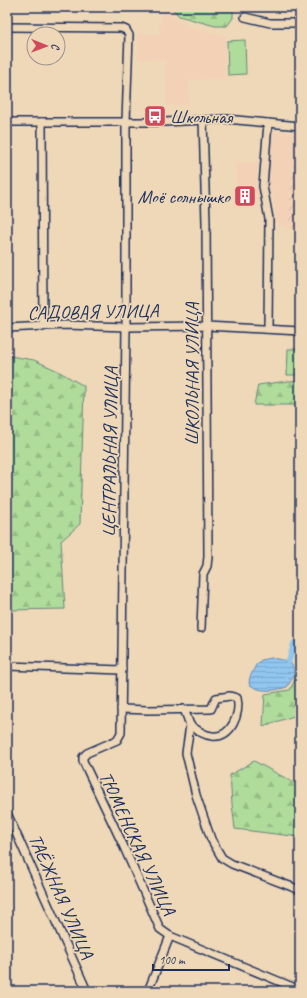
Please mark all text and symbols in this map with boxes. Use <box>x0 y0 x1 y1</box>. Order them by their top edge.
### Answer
north arrow <box>26 26 66 66</box>
text: С <box>49 43 63 51</box>
bus stop icon: Школьная <box>142 103 168 129</box>
place label: Школьная <box>170 105 234 129</box>
building icon: Моё солнышко <box>232 183 258 209</box>
place label: Моё солнышко <box>137 185 231 209</box>
street label: САДОВАЯ УЛИЦА <box>27 299 160 325</box>
street label: ШКОЛЬНАЯ УЛИЦА <box>180 302 204 446</box>
street label: ЦЕНТРАЛЬНАЯ УЛИЦА <box>97 365 124 537</box>
street label: ТЮМЕНСКАЯ УЛИЦА <box>93 768 181 920</box>
street label: ТАЁЖНАЯ УЛИЦА <box>23 830 99 963</box>
scale bar <box>153 946 229 972</box>
text: 100 m <box>159 952 186 968</box>

